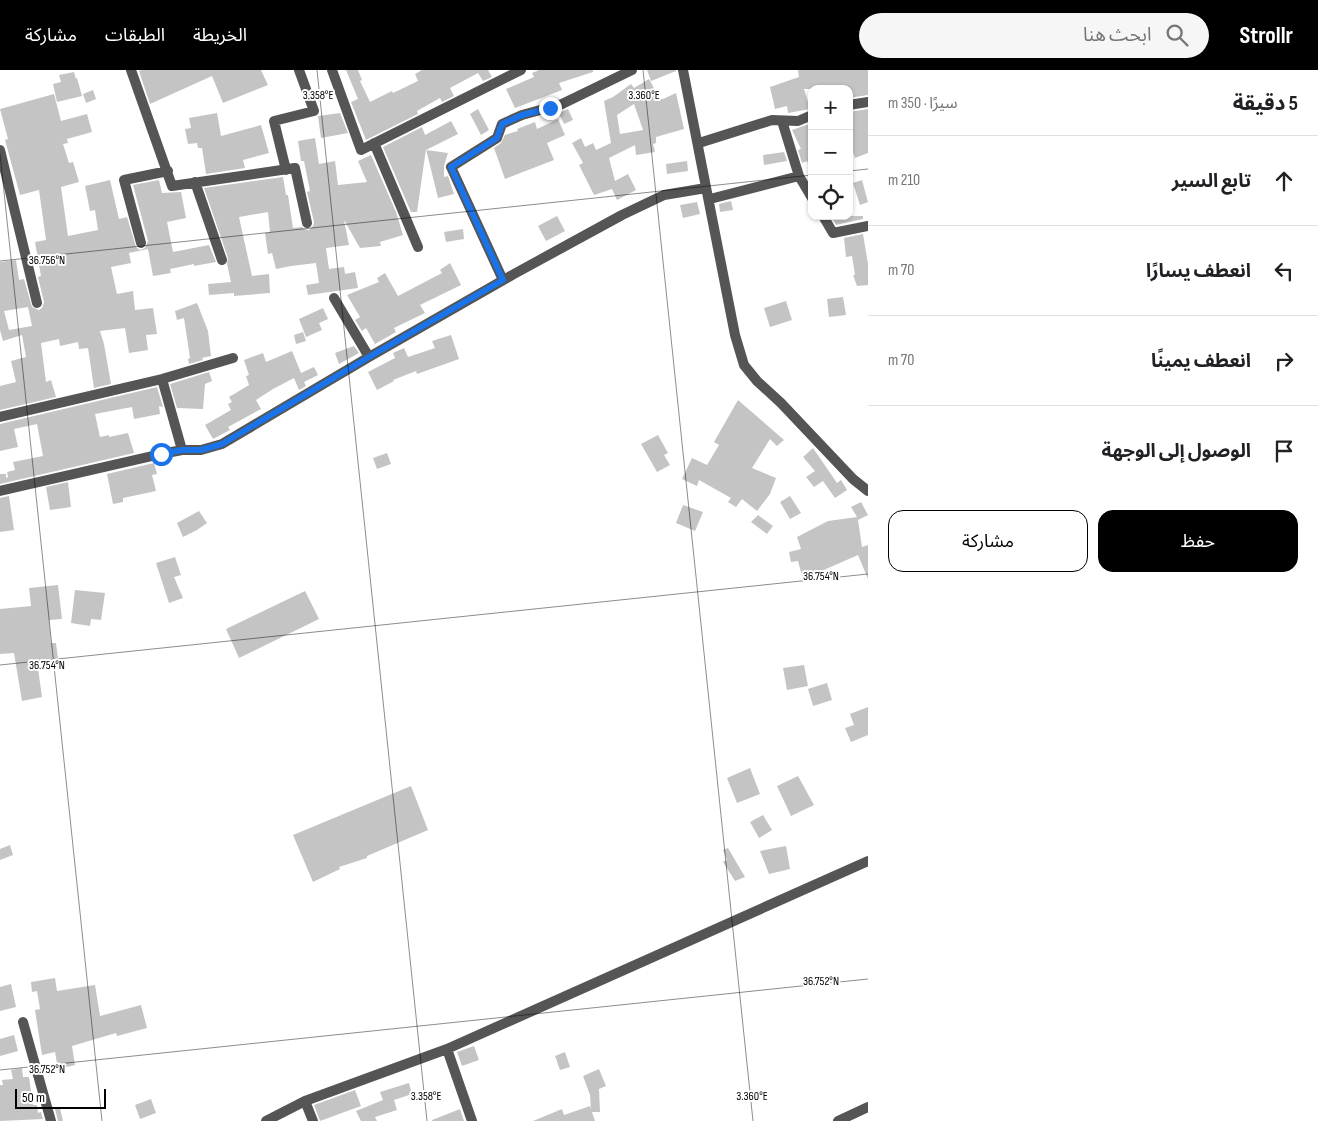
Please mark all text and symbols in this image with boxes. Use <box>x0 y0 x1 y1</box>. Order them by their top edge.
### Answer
search box <box>859 13 1209 58</box>
icon: search <box>1163 21 1191 49</box>
text: Strollr <box>1239 21 1293 50</box>
text: ابحث هنا <box>1083 24 1151 47</box>
text: مشاركة <box>25 25 77 46</box>
text: الطبقات <box>105 25 165 46</box>
text: الخريطة <box>193 25 247 46</box>
map controls <box>808 85 853 220</box>
button: + <box>808 85 853 130</box>
text: 3.358°E <box>303 88 333 103</box>
text: 3.360°E <box>628 88 660 103</box>
text: 5 دقيقة <box>1233 91 1298 116</box>
text: سيرًا · 350 m <box>888 94 958 113</box>
route end <box>539 97 562 120</box>
button: − <box>808 130 853 175</box>
icon: ahead <box>1270 167 1298 195</box>
text: تابع السير <box>1172 170 1251 193</box>
text: 210 m <box>888 171 920 190</box>
button: locate <box>808 175 853 220</box>
text: 36.756°N <box>29 253 65 268</box>
icon: left <box>1270 257 1298 285</box>
text: انعطف يسارًا <box>1146 260 1251 283</box>
text: 70 m <box>888 261 914 280</box>
icon: right <box>1270 347 1298 375</box>
text: انعطف يمينًا <box>1151 350 1251 373</box>
text: 70 m <box>888 351 914 370</box>
icon: arrive <box>1270 437 1298 465</box>
text: الوصول إلى الوجهة <box>1102 440 1251 463</box>
route start <box>150 443 173 466</box>
button: مشاركة <box>888 510 1088 572</box>
button: حفظ <box>1098 510 1298 572</box>
text: 36.754°N <box>803 569 839 584</box>
text: 36.754°N <box>29 658 65 673</box>
text: 36.752°N <box>803 974 839 989</box>
text: 36.752°N <box>29 1062 65 1077</box>
scale bar <box>15 1086 106 1109</box>
text: 50 m <box>22 1089 45 1106</box>
text: 3.358°E <box>411 1089 441 1104</box>
text: 3.360°E <box>736 1089 768 1104</box>

